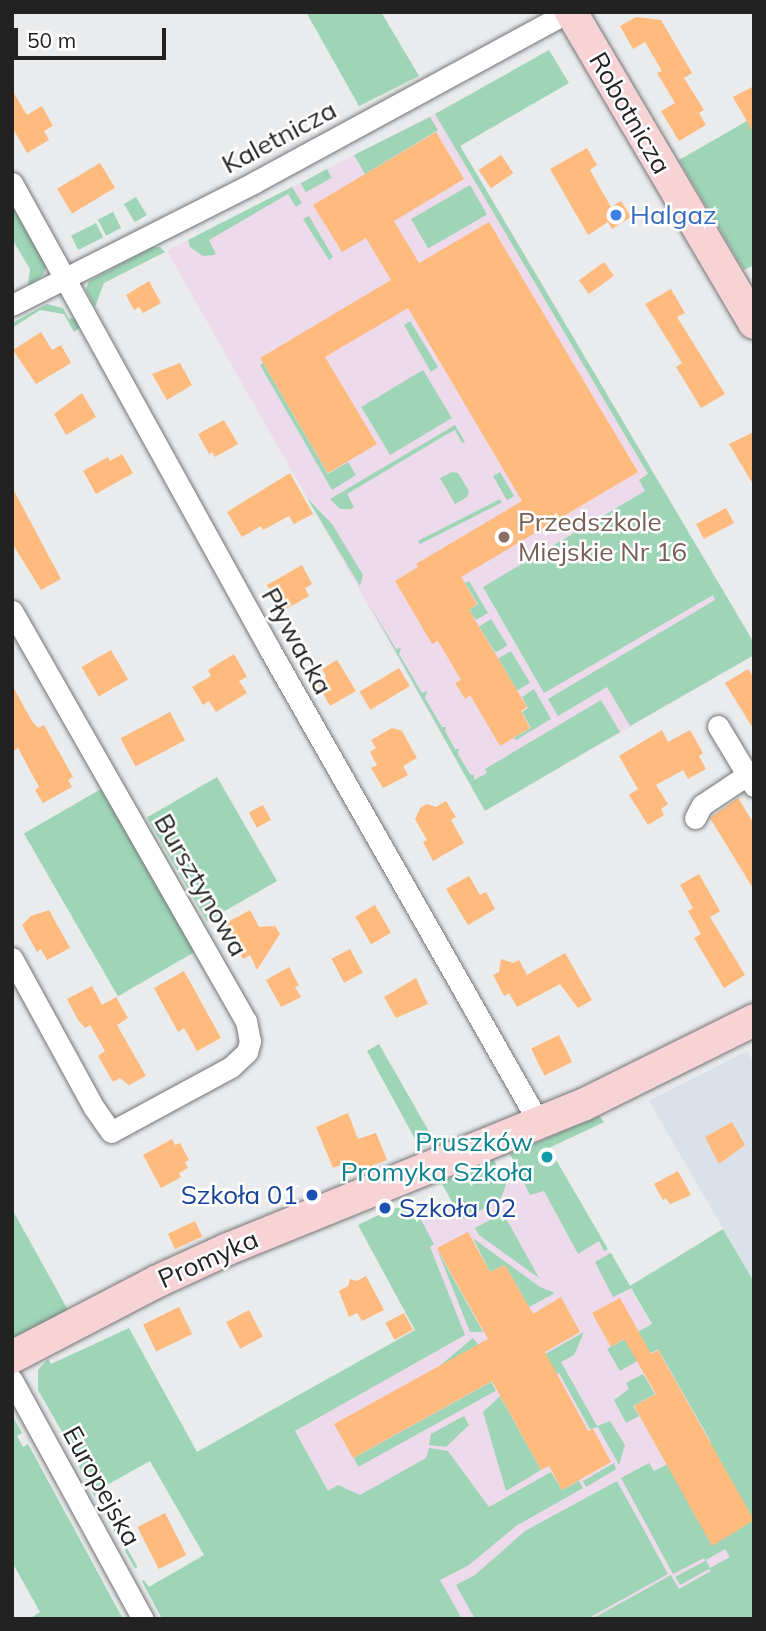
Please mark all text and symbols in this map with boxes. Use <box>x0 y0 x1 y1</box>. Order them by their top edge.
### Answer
scale bar <box>18 14 170 58</box>
text: 50 m <box>27 27 76 53</box>
street label: Robotnicza <box>583 47 677 179</box>
street label: Kaletnicza <box>217 94 341 180</box>
place label: Halgaz <box>630 199 716 231</box>
marker: Halgaz <box>608 207 624 223</box>
place label: Przedszkole Miejskie Nr 16 <box>518 506 687 568</box>
marker: Przedszkole Miejskie Nr 16 <box>496 529 512 545</box>
street label: Pływacka <box>255 582 339 700</box>
street label: Bursztynowa <box>148 808 254 962</box>
place label: Pruszków Promyka Szkoła <box>341 1126 533 1188</box>
marker: Pruszków Promyka Szkoła <box>539 1149 555 1165</box>
place label: Szkoła 01 <box>181 1179 298 1211</box>
marker: Szkoła 01 <box>304 1187 320 1203</box>
place label: Szkoła 02 <box>399 1192 516 1224</box>
marker: Szkoła 02 <box>377 1200 393 1216</box>
street label: Promyka <box>153 1223 263 1295</box>
street label: Europejska <box>56 1421 148 1551</box>

